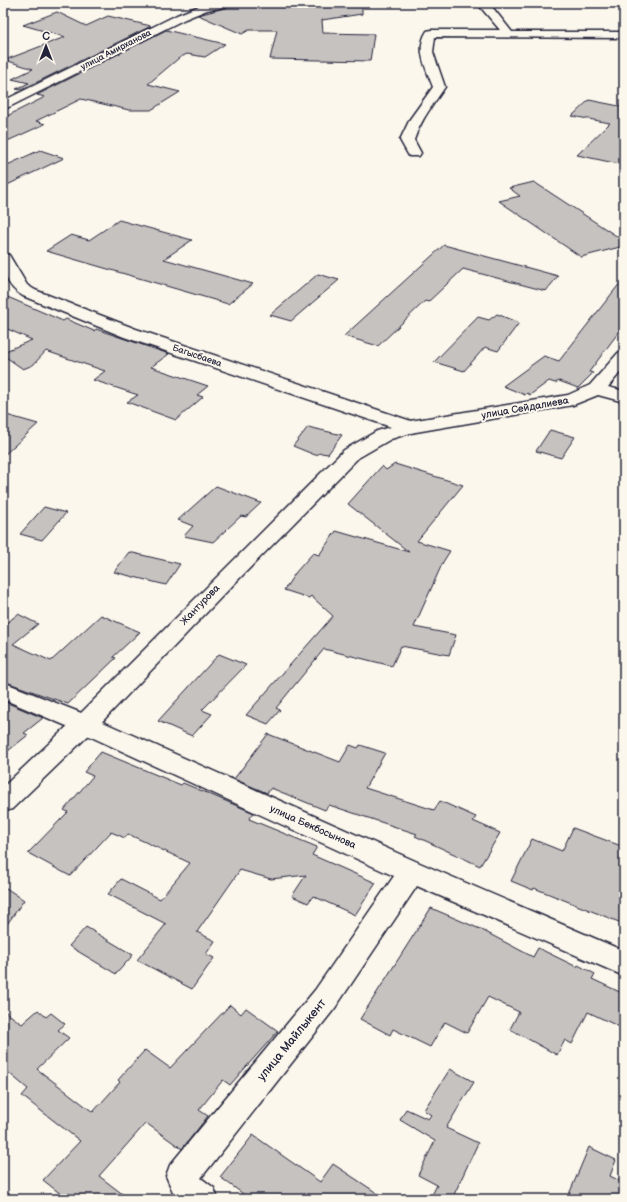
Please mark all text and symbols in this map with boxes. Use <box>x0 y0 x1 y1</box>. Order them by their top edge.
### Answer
north arrow <box>26 26 66 66</box>
street label: улица Амирханова <box>79 27 154 73</box>
text: С <box>42 30 50 43</box>
street label: Багысбаева <box>171 342 224 370</box>
street label: улица Сейдалиева <box>480 394 570 422</box>
street label: Жантурова <box>178 582 222 628</box>
street label: улица Бекбосынова <box>268 803 358 851</box>
street label: улица Майлыкент <box>254 996 330 1084</box>

